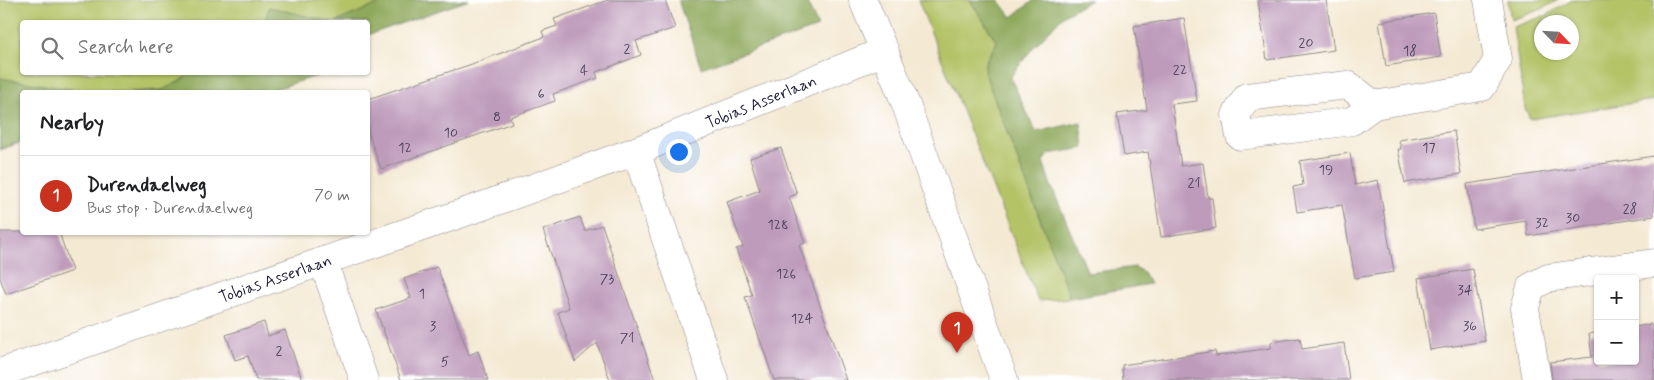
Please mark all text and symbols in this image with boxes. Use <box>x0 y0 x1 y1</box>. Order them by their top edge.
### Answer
north arrow <box>1534 15 1579 60</box>
search box <box>20 20 370 75</box>
icon: search <box>38 34 66 62</box>
house number: 20 <box>1299 34 1313 52</box>
text: Search here <box>78 35 174 60</box>
house number: 2 <box>624 40 631 58</box>
house number: 18 <box>1403 42 1417 60</box>
house number: 22 <box>1173 61 1187 79</box>
house number: 4 <box>580 62 588 80</box>
street label: Tobias Asserlaan <box>703 71 820 134</box>
house number: 6 <box>537 85 545 103</box>
house number: 8 <box>493 108 501 126</box>
text: Nearby <box>40 109 104 137</box>
house number: 10 <box>444 124 458 142</box>
house number: 12 <box>398 139 412 157</box>
your location <box>666 139 692 165</box>
house number: 17 <box>1422 139 1436 157</box>
house number: 19 <box>1319 161 1333 179</box>
text: Durendaelweg <box>87 173 206 198</box>
house number: 21 <box>1188 174 1200 192</box>
text: 1 <box>52 185 60 206</box>
text: 70 m <box>314 185 350 206</box>
text: Bus stop · Durendaelweg <box>87 198 253 219</box>
house number: 28 <box>1623 200 1637 218</box>
house number: 30 <box>1566 209 1580 227</box>
house number: 32 <box>1535 214 1549 232</box>
house number: 128 <box>767 216 789 234</box>
street label: Tobias Asserlaan <box>216 250 335 308</box>
house number: 126 <box>776 265 796 283</box>
house number: 73 <box>600 270 614 288</box>
map controls <box>1594 275 1639 365</box>
button: + <box>1594 275 1639 320</box>
house number: 34 <box>1458 281 1473 299</box>
house number: 1 <box>419 285 425 303</box>
house number: 124 <box>791 310 813 328</box>
pin: 1 <box>941 312 973 353</box>
house number: 3 <box>430 317 436 335</box>
house number: 36 <box>1463 317 1477 335</box>
button: − <box>1594 320 1639 365</box>
house number: 71 <box>620 329 634 347</box>
house number: 2 <box>276 342 283 360</box>
house number: 5 <box>441 353 449 371</box>

